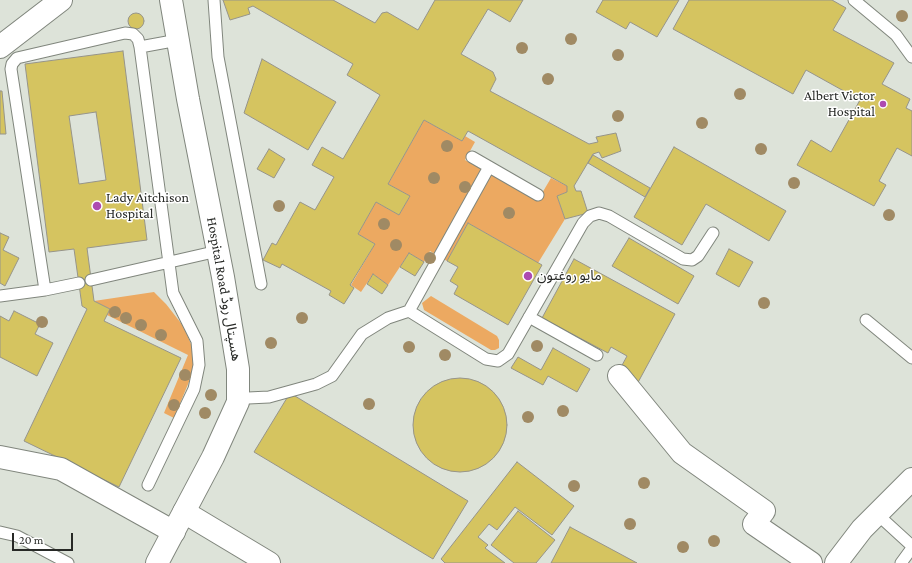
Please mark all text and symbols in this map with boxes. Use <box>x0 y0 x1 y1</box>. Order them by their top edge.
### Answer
place label: Albert Victor Hospital <box>804 88 875 120</box>
marker: Albert Victor Hospital <box>878 99 888 109</box>
place label: Lady Aitchison Hospital <box>106 190 189 222</box>
marker: Lady Aitchison Hospital <box>91 200 103 212</box>
street label: Hospital Road ھسپتال روڈ <box>203 216 245 362</box>
place label: مایو روغتون <box>537 268 602 284</box>
marker: مایو روغتون <box>522 270 534 282</box>
scale bar <box>14 525 75 551</box>
text: 20 m <box>19 533 43 547</box>

